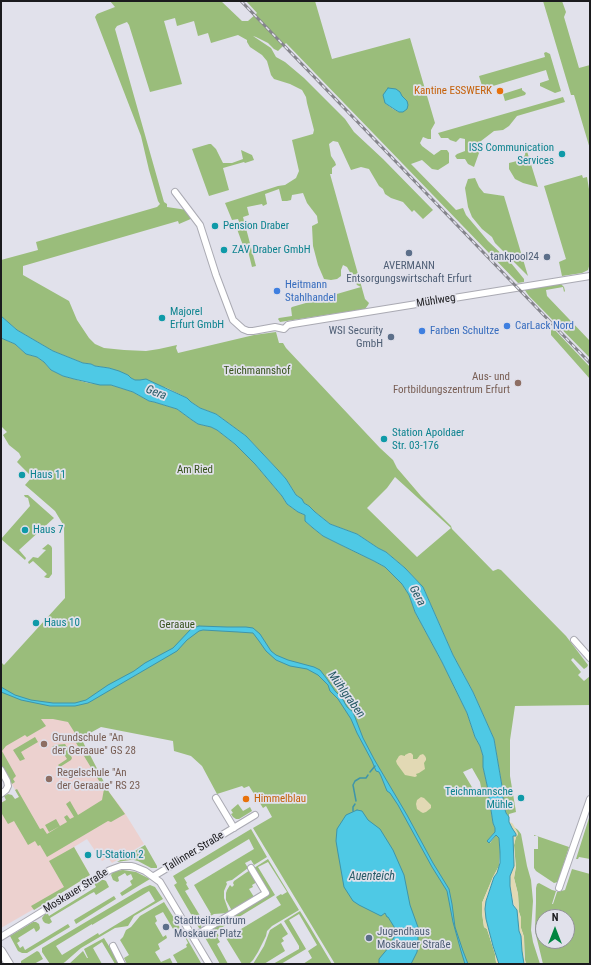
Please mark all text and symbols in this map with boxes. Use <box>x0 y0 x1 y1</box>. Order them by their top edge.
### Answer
place label: Kantine ESSWERK <box>414 84 492 98</box>
marker: Kantine ESSWERK <box>495 86 505 96</box>
place label: ISS Communication Services <box>469 141 554 167</box>
marker: ISS Communication Services <box>557 149 567 159</box>
place label: Pension Draber <box>223 219 289 233</box>
marker: Pension Draber <box>210 221 220 231</box>
place label: ZAV Draber GmbH <box>232 243 311 257</box>
marker: ZAV Draber GmbH <box>219 245 229 255</box>
marker: AVERMANN Entsorgungswirtschaft Erfurt <box>404 248 414 258</box>
place label: tankpool24 <box>490 250 539 264</box>
marker: tankpool24 <box>542 252 552 262</box>
place label: AVERMANN Entsorgungswirtschaft Erfurt <box>346 259 472 285</box>
place label: Heitmann Stahlhandel <box>285 278 336 304</box>
marker: Heitmann Stahlhandel <box>272 286 282 296</box>
street label: Mühlweg <box>416 291 456 311</box>
place label: Majorel Erfurt GmbH <box>170 305 224 331</box>
marker: Majorel Erfurt GmbH <box>157 313 167 323</box>
place label: CarLack Nord <box>515 319 574 333</box>
marker: CarLack Nord <box>502 321 512 331</box>
place label: WSI Security GmbH <box>329 324 383 350</box>
place label: Farben Schultze <box>430 324 499 338</box>
marker: Farben Schultze <box>417 326 427 336</box>
marker: WSI Security GmbH <box>386 332 396 342</box>
park label: Teichmannshof <box>224 364 290 378</box>
place label: Aus- und Fortbildungszentrum Erfurt <box>393 370 510 396</box>
marker: Aus- und Fortbildungszentrum Erfurt <box>513 378 523 388</box>
water label: Gera <box>144 382 168 404</box>
place label: Station Apoldaer Str. 03-176 <box>392 426 464 452</box>
marker: Station Apoldaer Str. 03-176 <box>379 434 389 444</box>
park label: Am Ried <box>177 463 213 477</box>
place label: Haus 11 <box>30 468 66 482</box>
marker: Haus 11 <box>17 470 27 480</box>
place label: Haus 7 <box>33 523 63 537</box>
marker: Haus 7 <box>20 525 30 535</box>
water label: Gera <box>406 583 428 609</box>
place label: Haus 10 <box>44 616 80 630</box>
marker: Haus 10 <box>31 618 41 628</box>
park label: Geraaue <box>159 618 195 632</box>
water label: Mühlgraben <box>324 669 368 721</box>
place label: Grundschule "An der Geraaue" GS 28 <box>52 731 136 757</box>
marker: Grundschule "An der Geraaue" GS 28 <box>39 739 49 749</box>
place label: Regelschule "An der Geraaue" RS 23 <box>57 766 140 792</box>
marker: Regelschule "An der Geraaue" RS 23 <box>44 774 54 784</box>
place label: Teichmannsche Mühle <box>445 785 513 811</box>
place label: Himmelblau <box>254 792 306 806</box>
marker: Teichmannsche Mühle <box>516 793 526 803</box>
marker: Himmelblau <box>241 794 251 804</box>
street label: Tallinner Straße <box>161 829 227 875</box>
place label: U-Station 2 <box>96 848 144 862</box>
marker: U-Station 2 <box>83 850 93 860</box>
street label: Moskauer Straße <box>41 866 111 916</box>
water label: Auenteich <box>349 870 395 884</box>
north arrow <box>535 909 575 949</box>
text: N <box>552 911 558 924</box>
place label: Stadtteilzentrum Moskauer Platz <box>174 914 246 940</box>
marker: Stadtteilzentrum Moskauer Platz <box>161 922 171 932</box>
place label: Jugendhaus Moskauer Straße <box>377 925 451 951</box>
marker: Jugendhaus Moskauer Straße <box>364 933 374 943</box>

